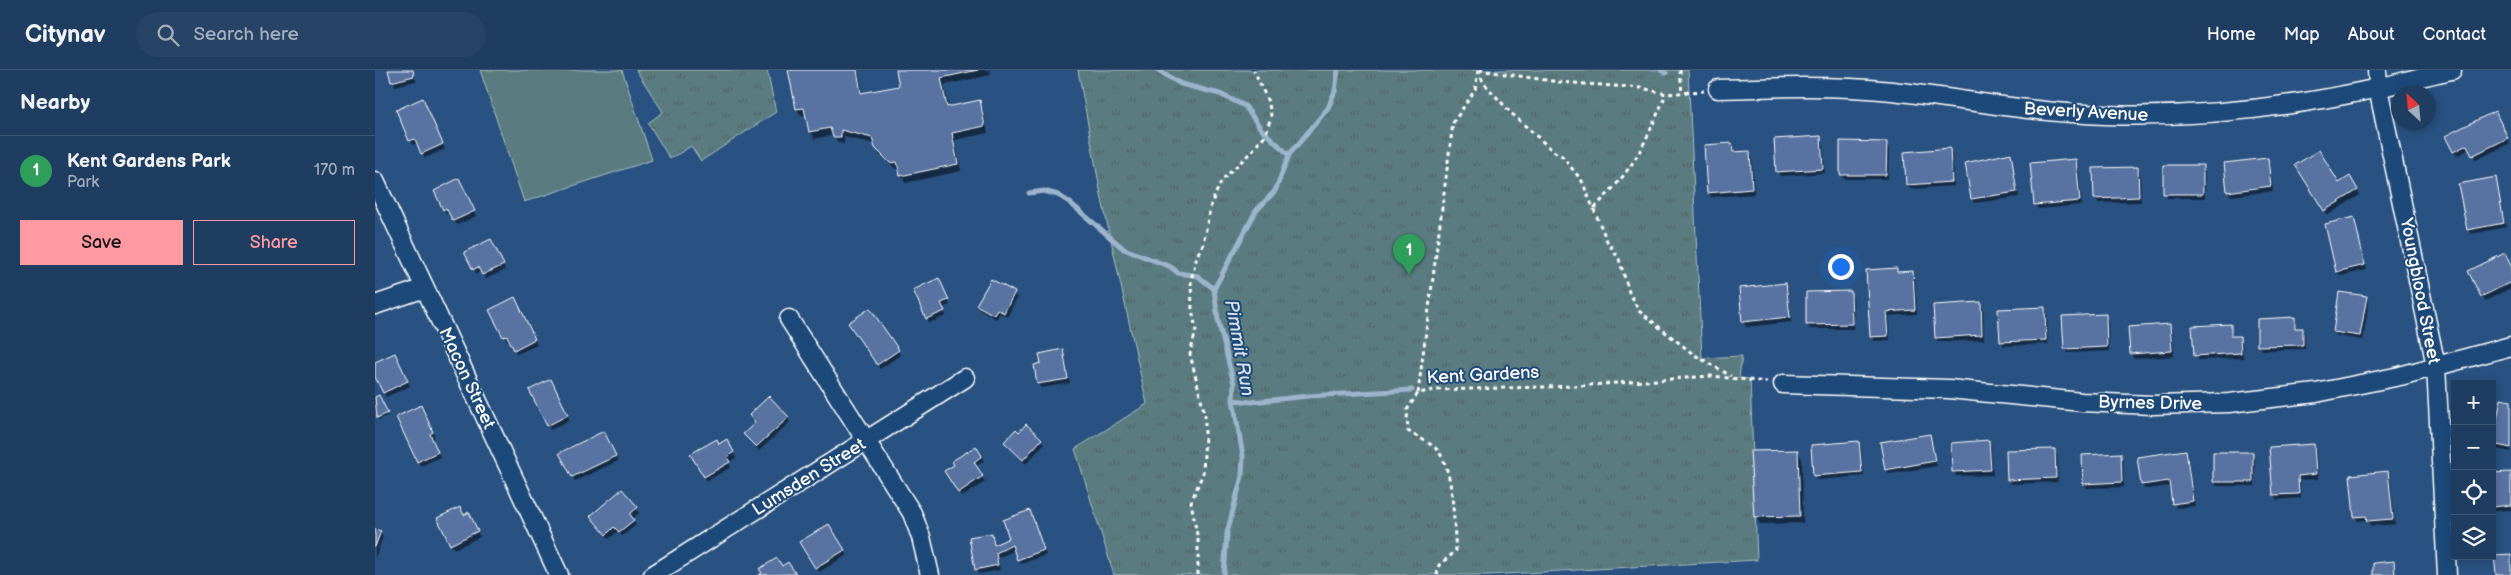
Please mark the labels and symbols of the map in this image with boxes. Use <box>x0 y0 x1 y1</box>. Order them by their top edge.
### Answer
north arrow <box>2391 85 2436 130</box>
street label: Beverly Avenue <box>2023 98 2149 126</box>
street label: Youngblood Street <box>2395 215 2445 366</box>
pin: 1 <box>1393 234 1425 275</box>
your location <box>1828 254 1854 280</box>
water label: Pimmit Run <box>1219 298 1259 398</box>
street label: Macon Street <box>434 324 500 433</box>
street label: Kent Gardens <box>1426 362 1540 388</box>
street label: Byrnes Drive <box>2098 392 2202 414</box>
street label: Lumsden Street <box>749 434 870 520</box>

